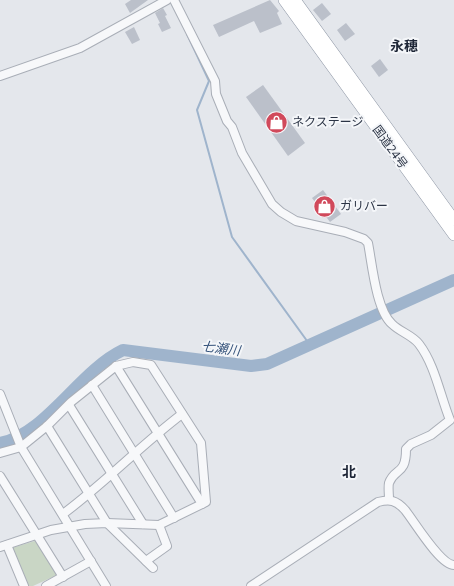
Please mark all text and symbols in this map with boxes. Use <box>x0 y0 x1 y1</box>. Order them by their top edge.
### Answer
district label: 永穂 <box>390 36 418 55</box>
shop icon: ネクステージ <box>263 109 289 135</box>
place label: ネクステージ <box>292 113 363 130</box>
street label: 国道24号 <box>369 122 412 172</box>
shop icon: ガリバー <box>312 193 338 219</box>
place label: ガリバー <box>340 197 388 214</box>
water label: 七瀬川 <box>201 337 243 360</box>
district label: 北 <box>342 462 356 481</box>

